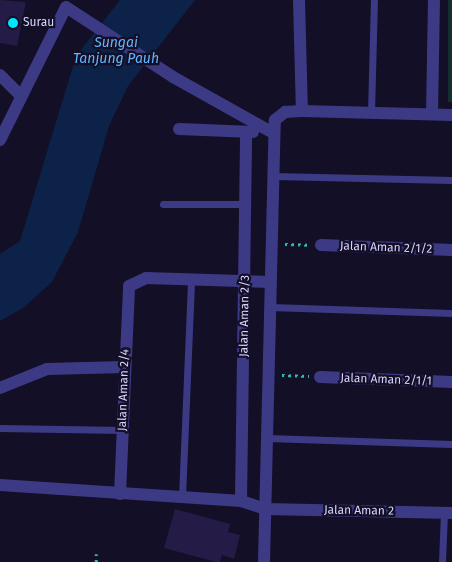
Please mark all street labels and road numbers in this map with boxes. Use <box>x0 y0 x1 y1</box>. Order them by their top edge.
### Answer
street label: Jalan Aman 2/1/2 <box>340 239 432 257</box>
street label: Jalan Aman 2/3 <box>237 275 253 357</box>
street label: Jalan Aman 2/4 <box>115 349 133 431</box>
street label: Jalan Aman 2/1/1 <box>340 371 432 389</box>
street label: Jalan Aman 2 <box>324 503 394 519</box>

